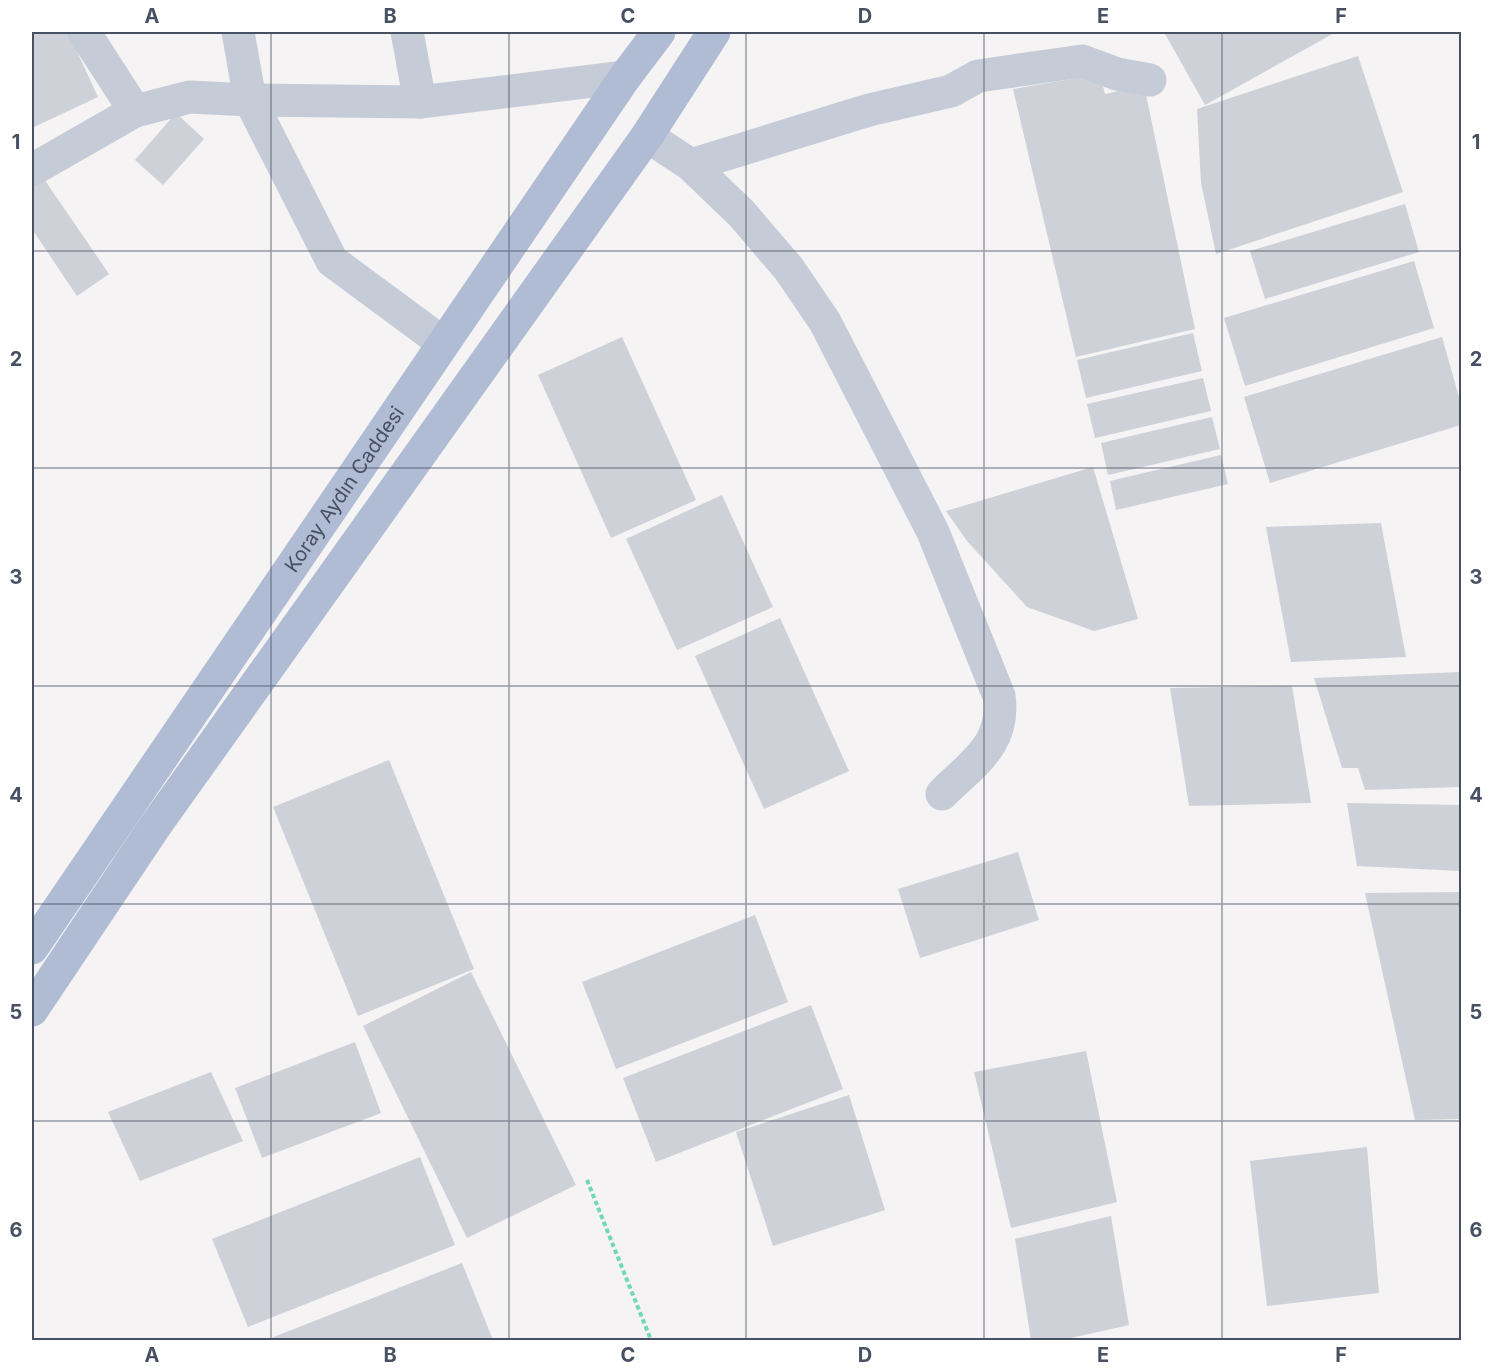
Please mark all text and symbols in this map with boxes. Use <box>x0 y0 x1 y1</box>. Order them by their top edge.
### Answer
text: A <box>145 4 160 28</box>
text: B <box>383 4 397 28</box>
text: C <box>621 4 635 28</box>
text: D <box>858 4 872 28</box>
text: E <box>1097 4 1109 28</box>
text: F <box>1335 4 1347 28</box>
text: 1 <box>12 130 20 154</box>
text: 1 <box>1472 130 1480 154</box>
text: 2 <box>10 347 22 371</box>
text: 2 <box>1470 347 1482 371</box>
street label: Koray Aydın Caddesi <box>279 402 409 577</box>
text: 3 <box>10 565 22 589</box>
text: 3 <box>1470 565 1482 589</box>
text: 4 <box>9 783 23 807</box>
text: 4 <box>1469 783 1483 807</box>
text: 5 <box>10 1000 22 1024</box>
text: 5 <box>1470 1000 1482 1024</box>
text: 6 <box>10 1218 23 1242</box>
text: 6 <box>1470 1218 1483 1242</box>
text: A <box>145 1343 160 1367</box>
text: B <box>383 1343 397 1367</box>
text: C <box>621 1343 635 1367</box>
text: D <box>858 1343 872 1367</box>
text: E <box>1097 1343 1109 1367</box>
text: F <box>1335 1343 1347 1367</box>

